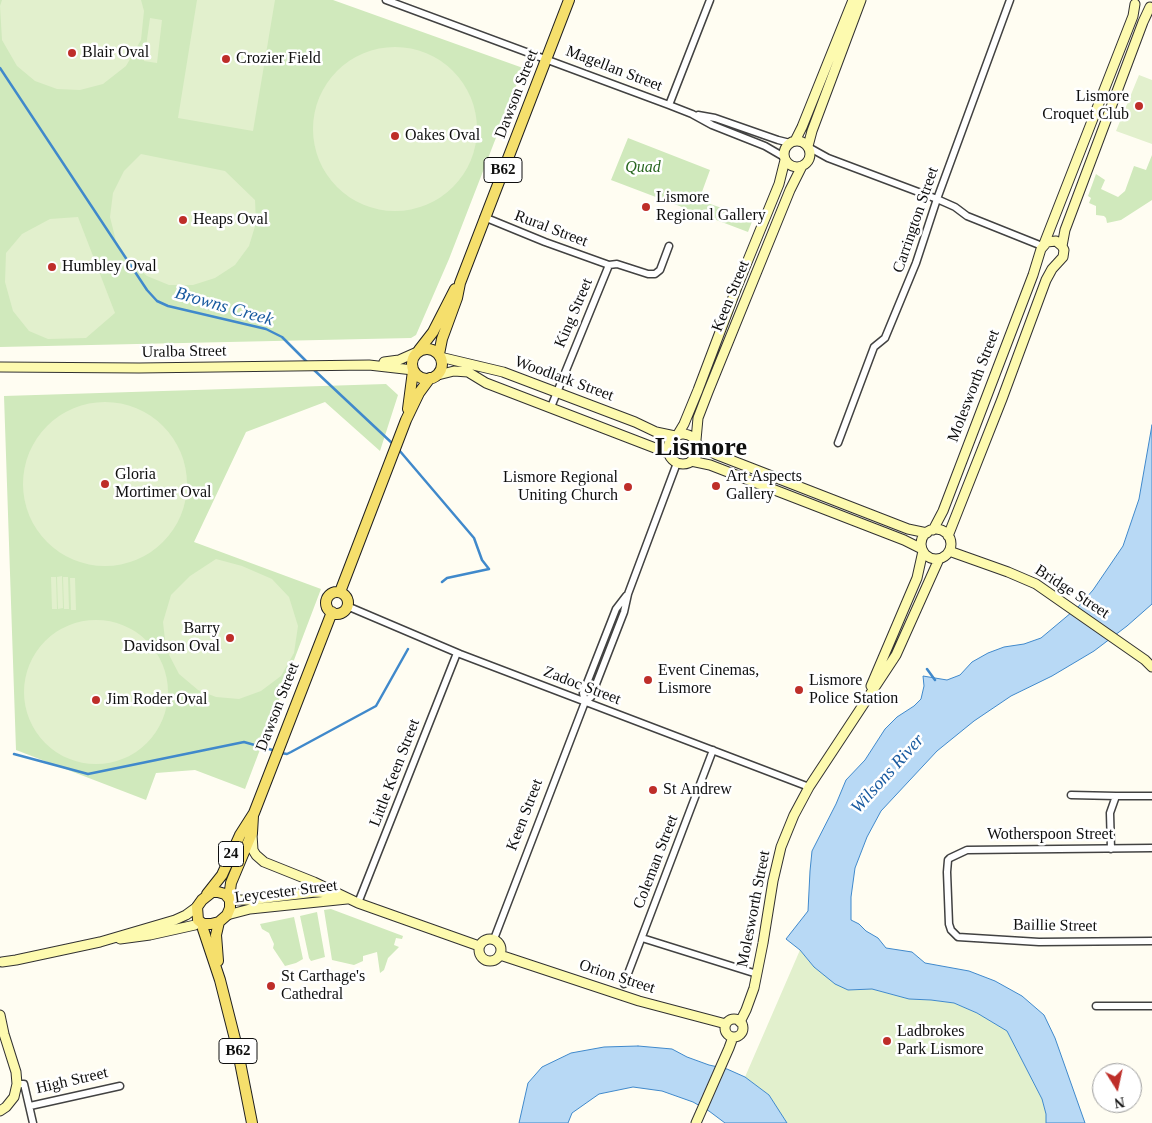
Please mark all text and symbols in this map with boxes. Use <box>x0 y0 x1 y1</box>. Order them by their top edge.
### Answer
street label: Magellan Street <box>563 42 665 96</box>
place label: Blair Oval <box>82 43 149 63</box>
marker: Blair Oval <box>66 47 78 59</box>
street label: Dawson Street <box>491 47 543 141</box>
place label: Crozier Field <box>236 49 321 69</box>
marker: Crozier Field <box>220 53 232 65</box>
place label: Lismore Croquet Club <box>1042 87 1129 125</box>
marker: Lismore Croquet Club <box>1133 100 1145 112</box>
place label: Oakes Oval <box>405 126 480 146</box>
marker: Oakes Oval <box>389 130 401 142</box>
road number: B62 <box>484 158 522 182</box>
park label: Quad <box>625 158 661 178</box>
street label: Carrington Street <box>889 165 943 275</box>
place label: Lismore Regional Gallery <box>656 188 766 226</box>
marker: Lismore Regional Gallery <box>640 201 652 213</box>
street label: Rural Street <box>512 206 590 252</box>
place label: Heaps Oval <box>193 210 268 230</box>
marker: Heaps Oval <box>177 214 189 226</box>
place label: Humbley Oval <box>62 257 157 277</box>
street label: Keen Street <box>708 258 754 334</box>
marker: Humbley Oval <box>46 261 58 273</box>
street label: King Street <box>551 276 597 350</box>
water label: Browns Creek <box>172 283 276 331</box>
street label: Molesworth Street <box>944 327 1004 445</box>
street label: Uralba Street <box>141 342 227 362</box>
street label: Woodlark Street <box>512 352 616 406</box>
district label: Lismore <box>655 432 747 464</box>
place label: Gloria Mortimer Oval <box>115 465 211 503</box>
place label: Art Aspects Gallery <box>726 467 802 505</box>
place label: Lismore Regional Uniting Church <box>503 468 618 506</box>
marker: Gloria Mortimer Oval <box>99 478 111 490</box>
marker: Art Aspects Gallery <box>710 480 722 492</box>
marker: Lismore Regional Uniting Church <box>622 481 634 493</box>
street label: Bridge Street <box>1031 561 1113 623</box>
place label: Barry Davidson Oval <box>124 619 220 657</box>
marker: Barry Davidson Oval <box>224 632 236 644</box>
street label: Dawson Street <box>252 660 304 754</box>
place label: Event Cinemas, Lismore <box>658 661 759 699</box>
street label: Zadoc Street <box>541 662 623 710</box>
place label: Lismore Police Station <box>809 671 898 709</box>
marker: Event Cinemas, Lismore <box>642 674 654 686</box>
marker: Lismore Police Station <box>793 684 805 696</box>
place label: Jim Roder Oval <box>106 690 207 710</box>
marker: Jim Roder Oval <box>90 694 102 706</box>
street label: Little Keen Street <box>366 716 424 830</box>
water label: Wilsons River <box>847 730 929 818</box>
street label: Keen Street <box>503 777 547 853</box>
place label: St Andrew <box>663 780 732 800</box>
marker: St Andrew <box>647 784 659 796</box>
street label: Coleman Street <box>629 812 683 912</box>
street label: Wotherspoon Street <box>987 825 1113 845</box>
road number: 24 <box>218 842 244 866</box>
street label: Molesworth Street <box>733 849 775 969</box>
street label: Leycester Street <box>233 876 339 908</box>
street label: Baillie Street <box>1013 916 1097 936</box>
street label: Orion Street <box>577 956 657 998</box>
place label: St Carthage's Cathedral <box>281 967 365 1005</box>
marker: St Carthage's Cathedral <box>265 980 277 992</box>
place label: Ladbrokes Park Lismore <box>897 1022 984 1060</box>
marker: Ladbrokes Park Lismore <box>881 1035 893 1047</box>
road number: B62 <box>219 1038 257 1064</box>
street label: High Street <box>34 1063 110 1099</box>
north arrow <box>1092 1063 1142 1113</box>
text: N <box>1113 1094 1126 1111</box>

